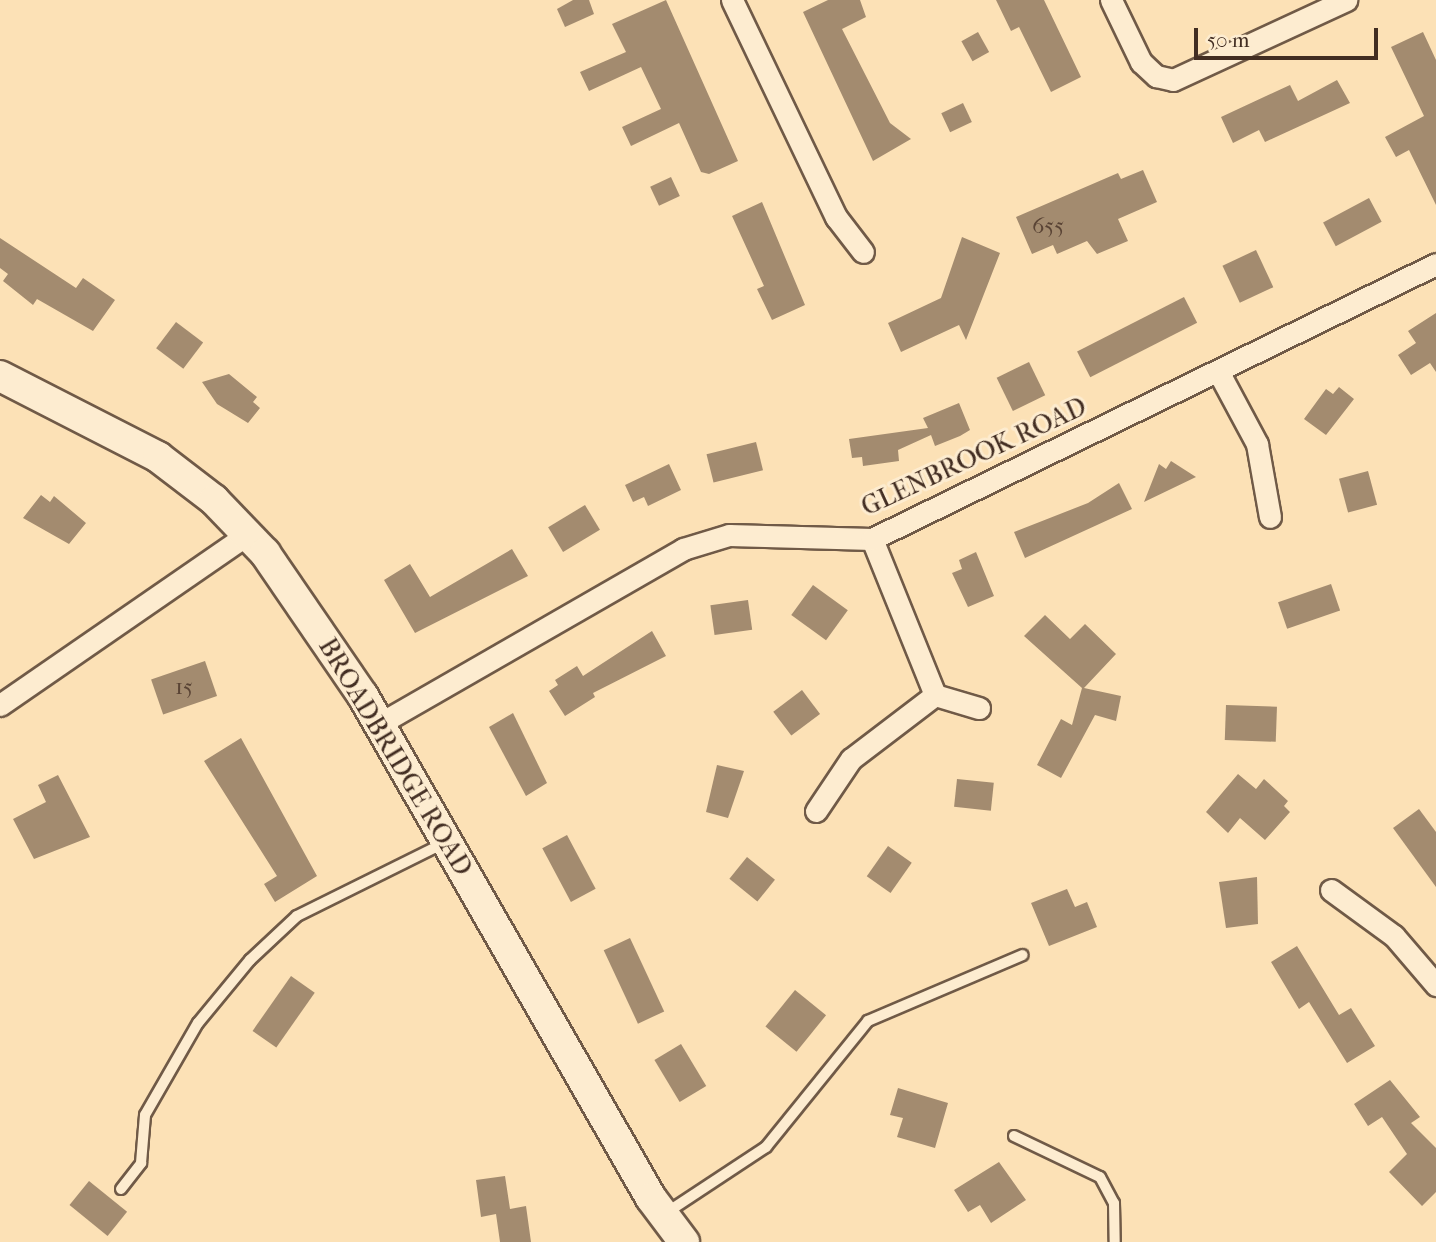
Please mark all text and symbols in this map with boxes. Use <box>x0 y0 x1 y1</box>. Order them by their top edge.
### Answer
scale bar <box>1198 14 1382 58</box>
text: 50 m <box>1207 28 1250 52</box>
house number: 655 <box>1032 212 1064 240</box>
street label: GLENBROOK ROAD <box>856 391 1092 523</box>
street label: BROADBRIDGE ROAD <box>312 632 478 882</box>
house number: 15 <box>175 673 193 701</box>

